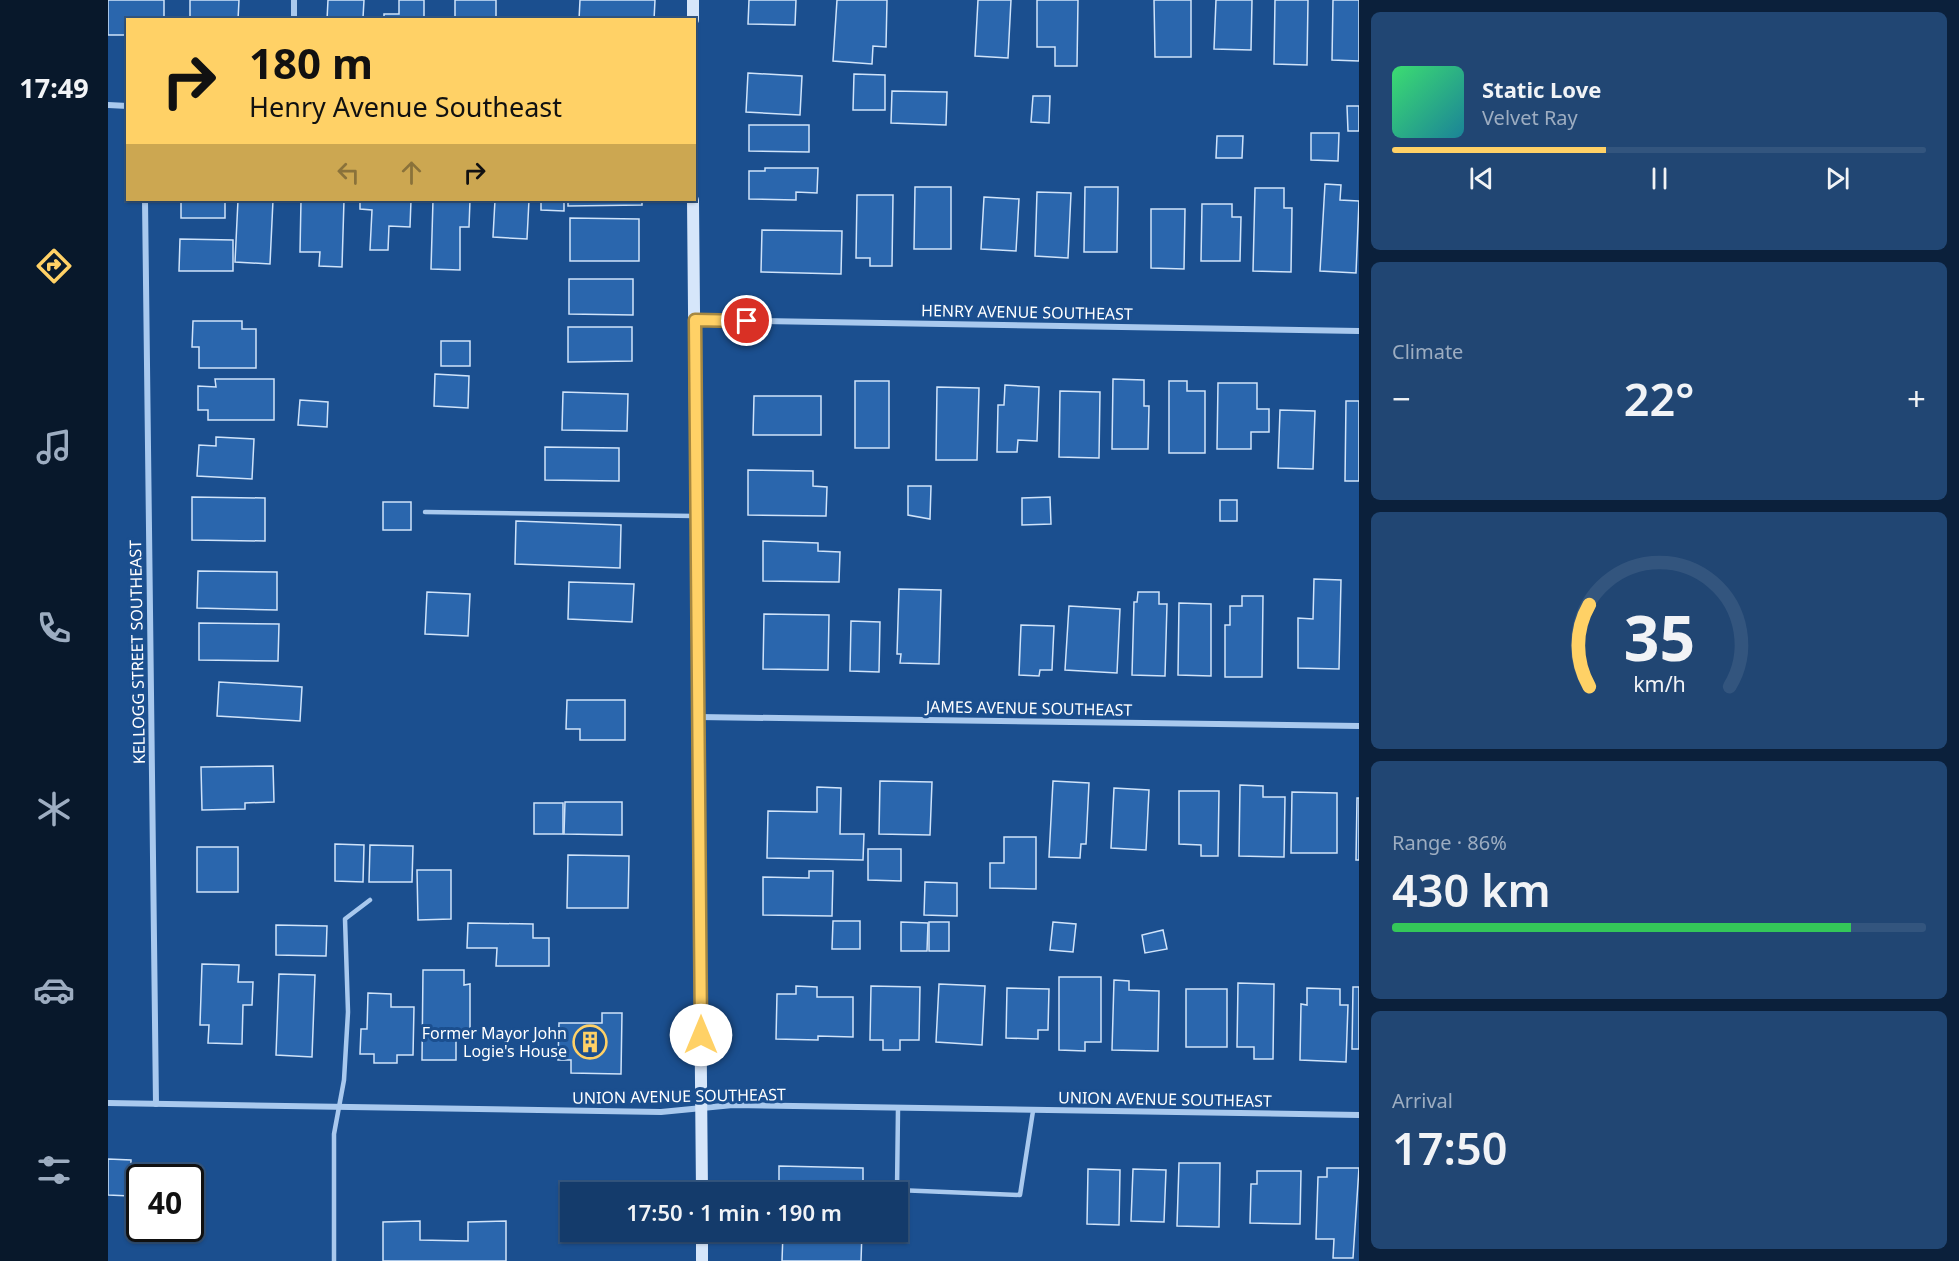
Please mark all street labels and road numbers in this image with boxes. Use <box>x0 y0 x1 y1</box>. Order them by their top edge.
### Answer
street label: HENRY AVENUE SOUTHEAST <box>921 299 1133 325</box>
street label: KELLOGG STREET SOUTHEAST <box>124 540 150 764</box>
street label: JAMES AVENUE SOUTHEAST <box>924 695 1133 721</box>
street label: UNION AVENUE SOUTHEAST <box>572 1083 786 1109</box>
street label: UNION AVENUE SOUTHEAST <box>1058 1086 1272 1112</box>

